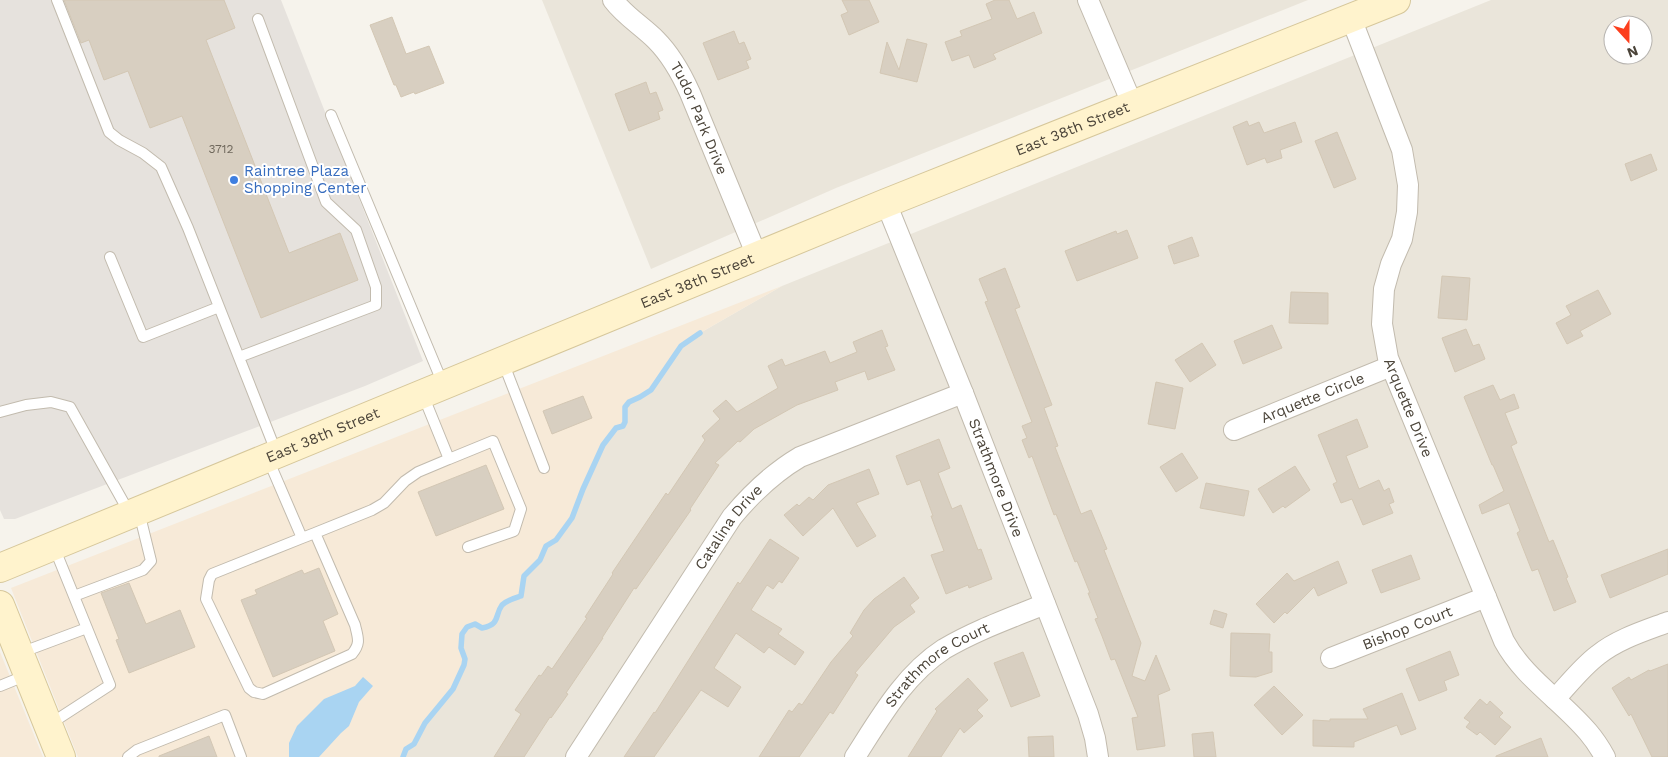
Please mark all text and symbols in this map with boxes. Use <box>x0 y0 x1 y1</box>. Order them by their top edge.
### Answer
north arrow <box>1603 15 1653 65</box>
text: N <box>1625 43 1640 61</box>
street label: Tudor Park Drive <box>667 59 732 177</box>
street label: East 38th Street <box>1013 98 1133 160</box>
house number: 3712 <box>209 142 233 156</box>
place label: Raintree Plaza Shopping Center <box>244 162 366 197</box>
marker: Raintree Plaza Shopping Center <box>228 174 240 186</box>
street label: East 38th Street <box>638 249 757 312</box>
street label: Arquette Drive <box>1380 355 1437 460</box>
street label: Arquette Circle <box>1258 369 1367 427</box>
street label: East 38th Street <box>263 403 383 466</box>
street label: Strathmore Drive <box>965 416 1027 540</box>
street label: Catalina Drive <box>691 481 766 573</box>
street label: Bishop Court <box>1360 602 1455 654</box>
street label: Strathmore Court <box>881 618 993 711</box>

